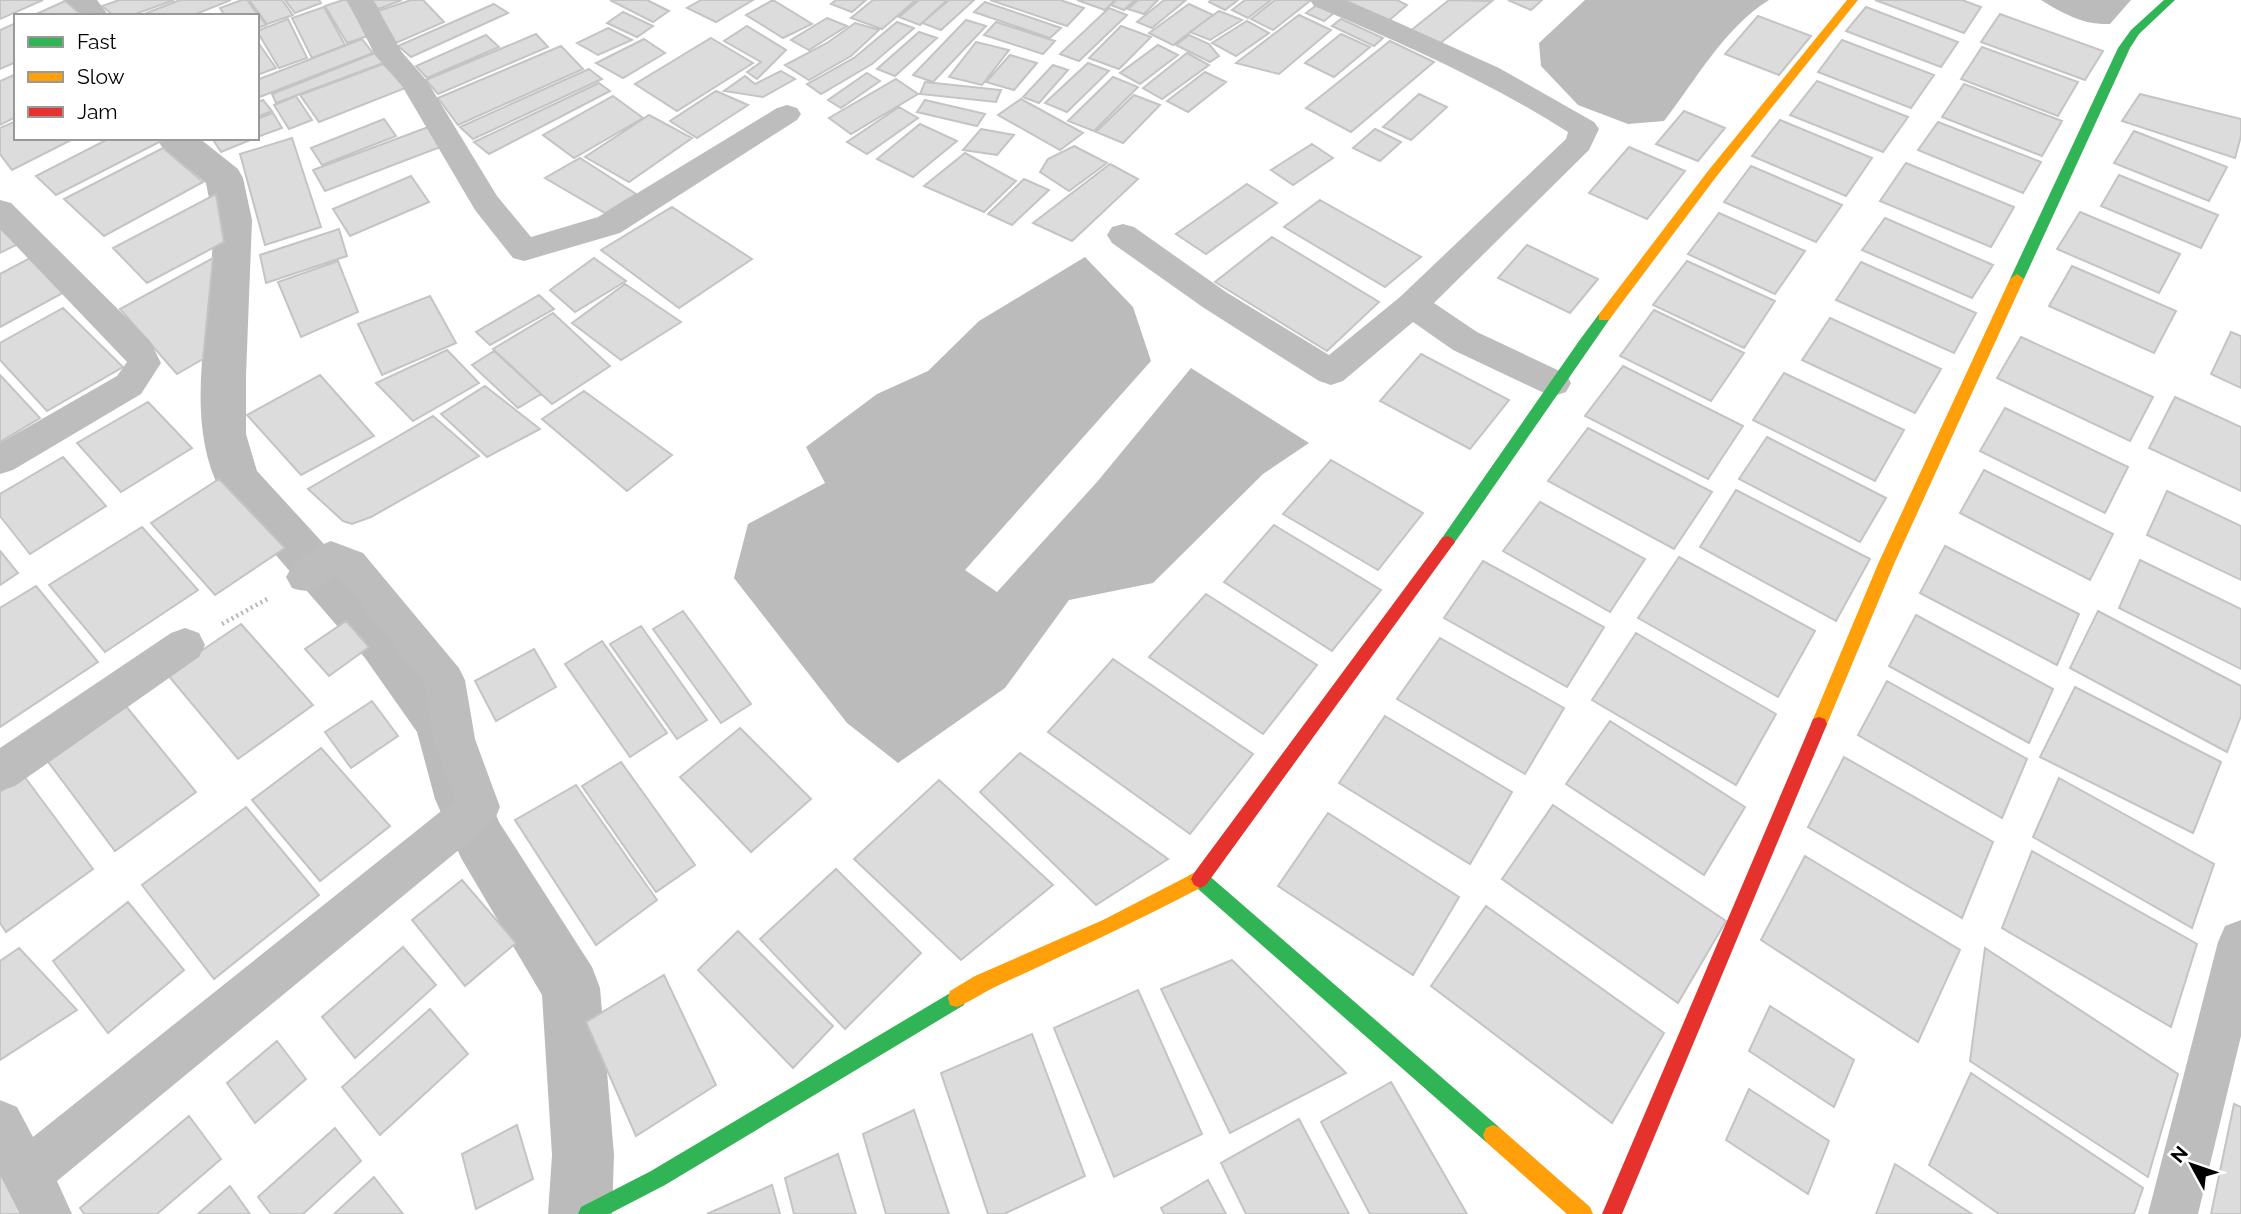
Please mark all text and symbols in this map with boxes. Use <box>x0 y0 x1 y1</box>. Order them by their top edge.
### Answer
legend <box>14 14 259 140</box>
text: Fast <box>77 29 117 54</box>
text: Slow <box>77 64 125 89</box>
text: Jam <box>77 99 118 124</box>
north arrow <box>2157 1130 2227 1200</box>
text: N <box>2166 1141 2192 1167</box>

